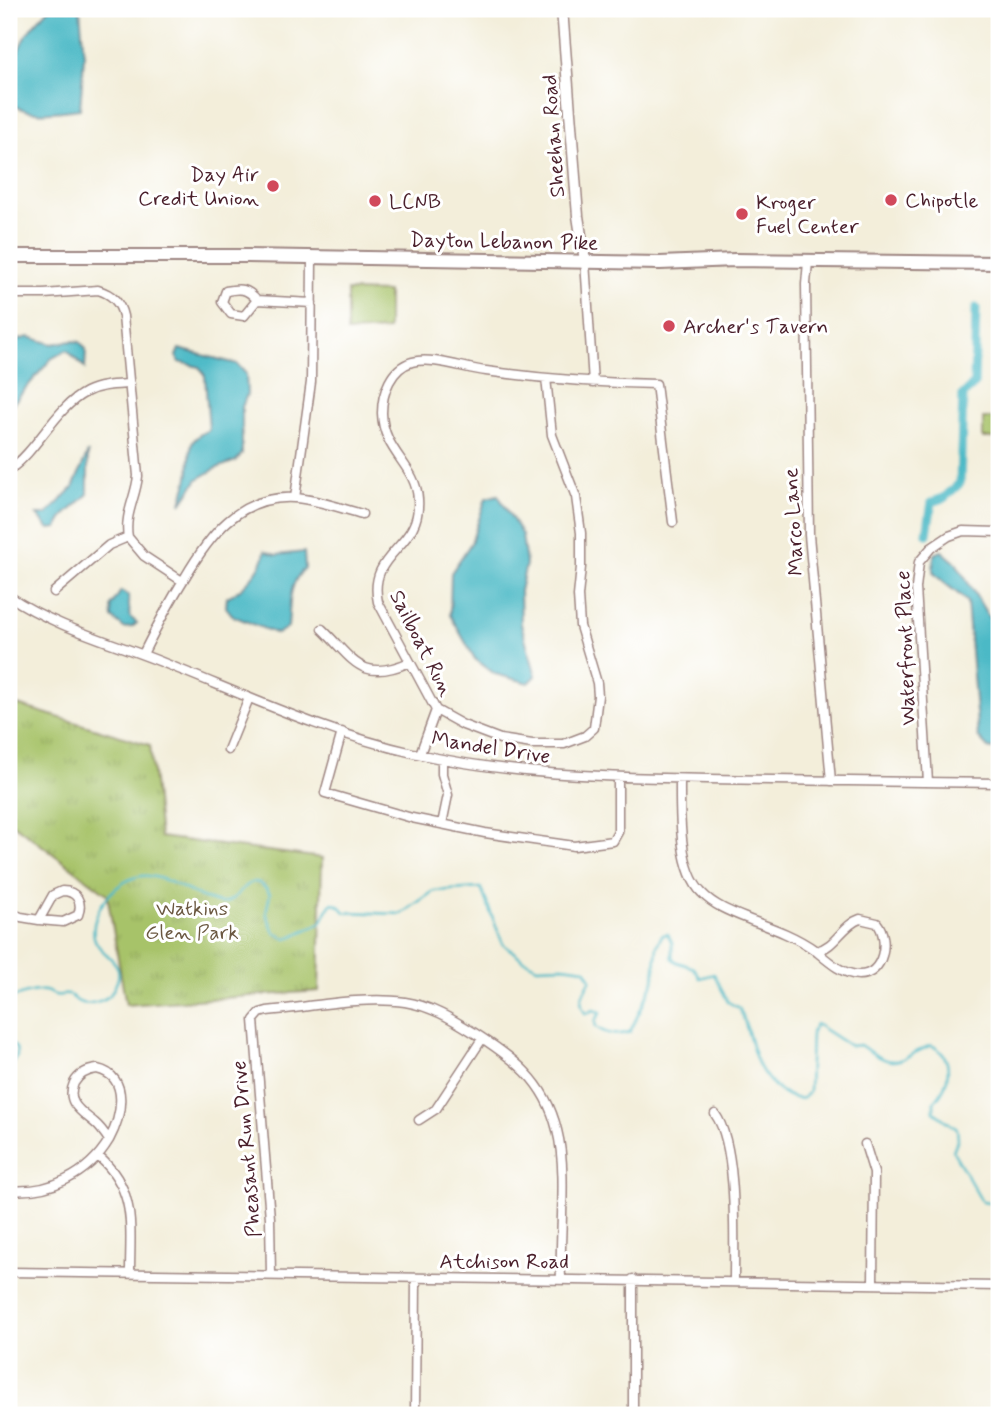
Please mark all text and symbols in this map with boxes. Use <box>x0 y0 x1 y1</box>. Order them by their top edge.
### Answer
street label: Sheehan Road <box>536 74 572 198</box>
place label: Day Air Credit Union <box>138 161 260 213</box>
marker: Day Air Credit Union <box>265 178 281 194</box>
place label: Chipotle <box>905 187 978 215</box>
place label: LCNB <box>389 188 441 216</box>
place label: Kroger Fuel Center <box>756 189 859 241</box>
marker: Chipotle <box>883 192 899 208</box>
marker: LCNB <box>367 193 383 209</box>
marker: Kroger Fuel Center <box>734 206 750 222</box>
street label: Dayton Lebanon Pike <box>410 226 598 258</box>
place label: Archer's Tavern <box>683 313 828 341</box>
marker: Archer's Tavern <box>661 318 677 334</box>
street label: Marco Lane <box>777 467 811 577</box>
street label: Waterfront Place <box>889 570 923 726</box>
street label: Sailboat Run <box>382 585 460 702</box>
street label: Mandel Drive <box>430 725 552 771</box>
park label: Watkins Glen Park <box>145 895 239 947</box>
street label: Pheasant Run Drive <box>225 1059 269 1238</box>
street label: Atchison Road <box>439 1248 569 1276</box>

